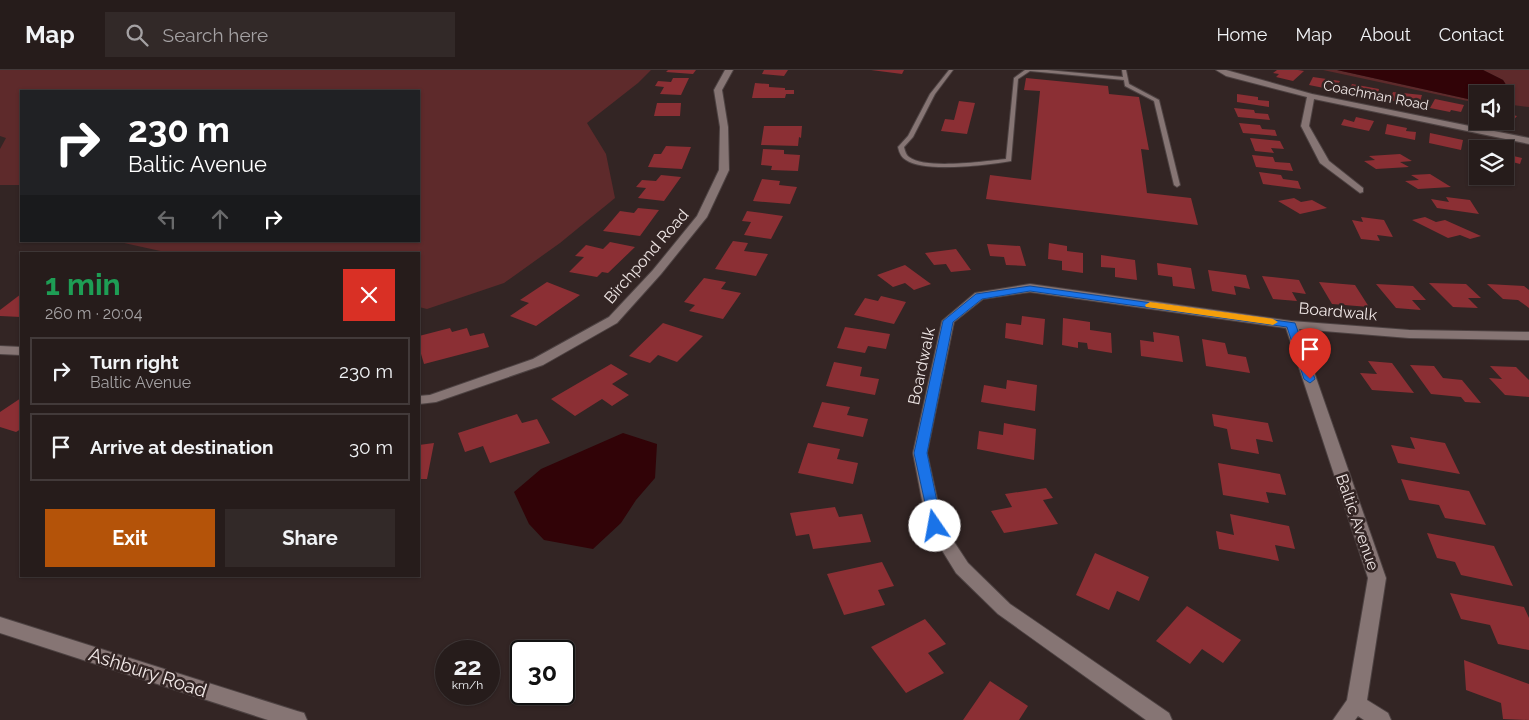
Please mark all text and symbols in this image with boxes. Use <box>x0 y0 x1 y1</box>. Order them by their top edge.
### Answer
search box <box>105 12 455 57</box>
text: Map <box>25 20 75 49</box>
icon: search <box>123 21 151 49</box>
text: Search here <box>163 24 268 46</box>
text: Home <box>1216 24 1267 45</box>
text: Map <box>1295 24 1332 45</box>
text: About <box>1360 24 1411 45</box>
text: Contact <box>1439 24 1504 45</box>
street label: Coachman Road <box>1322 77 1430 113</box>
map controls <box>1469 85 1514 185</box>
button: sound <box>1469 85 1514 130</box>
text: 230 m <box>128 109 230 150</box>
icon: right <box>45 110 110 175</box>
button: layers <box>1469 140 1514 185</box>
text: Baltic Avenue <box>128 151 267 177</box>
icon: left <box>153 205 181 233</box>
icon: ahead <box>206 205 234 233</box>
icon: right <box>259 205 287 233</box>
street label: Birchpond Road <box>600 205 693 307</box>
text: 1 min <box>45 267 121 302</box>
button: close <box>343 269 395 321</box>
street label: Boardwalk <box>1298 299 1378 324</box>
text: 260 m · 20:04 <box>45 304 142 323</box>
street label: Boardwalk <box>904 325 939 407</box>
pin <box>1289 328 1331 379</box>
icon: arrive <box>1296 335 1324 363</box>
text: Turn right <box>90 351 179 373</box>
icon: right <box>47 357 75 385</box>
text: 230 m <box>339 360 393 382</box>
text: Baltic Avenue <box>90 373 191 392</box>
icon: arrive <box>47 433 75 461</box>
text: Arrive at destination <box>90 436 274 458</box>
text: 30 m <box>349 436 393 458</box>
street label: Baltic Avenue <box>1332 471 1383 573</box>
position arrow <box>908 499 960 551</box>
button: Exit <box>45 509 215 567</box>
button: Share <box>225 509 395 567</box>
speed limit sign: 30 <box>510 640 575 705</box>
street label: Ashbury Road <box>86 643 210 701</box>
text: 22 <box>453 651 482 681</box>
text: km/h <box>452 678 483 692</box>

